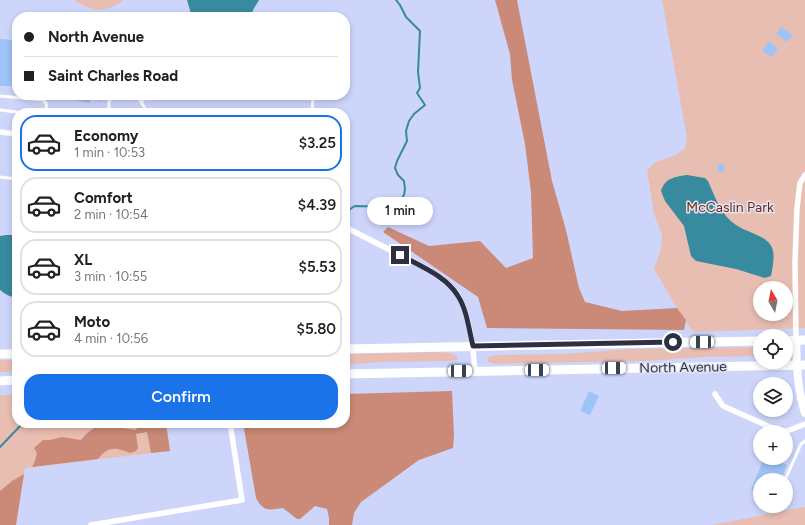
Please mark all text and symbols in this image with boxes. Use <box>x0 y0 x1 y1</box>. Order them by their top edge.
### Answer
text: North Avenue <box>48 28 144 46</box>
text: Saint Charles Road <box>48 67 178 85</box>
icon: car <box>26 125 62 161</box>
text: Economy <box>74 127 139 145</box>
text: $3.25 <box>299 134 336 152</box>
text: 1 min · 10:53 <box>74 145 145 160</box>
icon: car <box>26 187 62 223</box>
text: Comfort <box>74 189 133 207</box>
text: $4.39 <box>298 196 336 214</box>
callout: 1 min <box>367 197 433 225</box>
park label: McCaslin Park <box>686 199 774 216</box>
text: 1 min <box>385 203 415 218</box>
text: 2 min · 10:54 <box>74 207 148 222</box>
route end <box>391 246 409 264</box>
icon: car <box>26 249 62 285</box>
text: XL <box>74 251 92 269</box>
text: $5.53 <box>299 258 336 276</box>
text: 3 min · 10:55 <box>74 269 147 284</box>
north arrow <box>753 281 793 321</box>
map controls <box>753 281 793 513</box>
icon: car <box>26 311 62 347</box>
text: Moto <box>74 313 110 331</box>
text: $5.80 <box>297 320 336 338</box>
button: locate <box>753 329 793 369</box>
text: 4 min · 10:56 <box>74 331 148 346</box>
route start <box>664 333 682 351</box>
car <box>690 336 714 348</box>
street label: North Avenue <box>639 358 727 377</box>
car <box>602 362 626 374</box>
car <box>525 364 549 376</box>
car <box>448 365 472 377</box>
button: Confirm <box>24 374 338 420</box>
button: layers <box>753 377 793 417</box>
button: + <box>753 425 793 465</box>
button: − <box>753 473 793 513</box>

